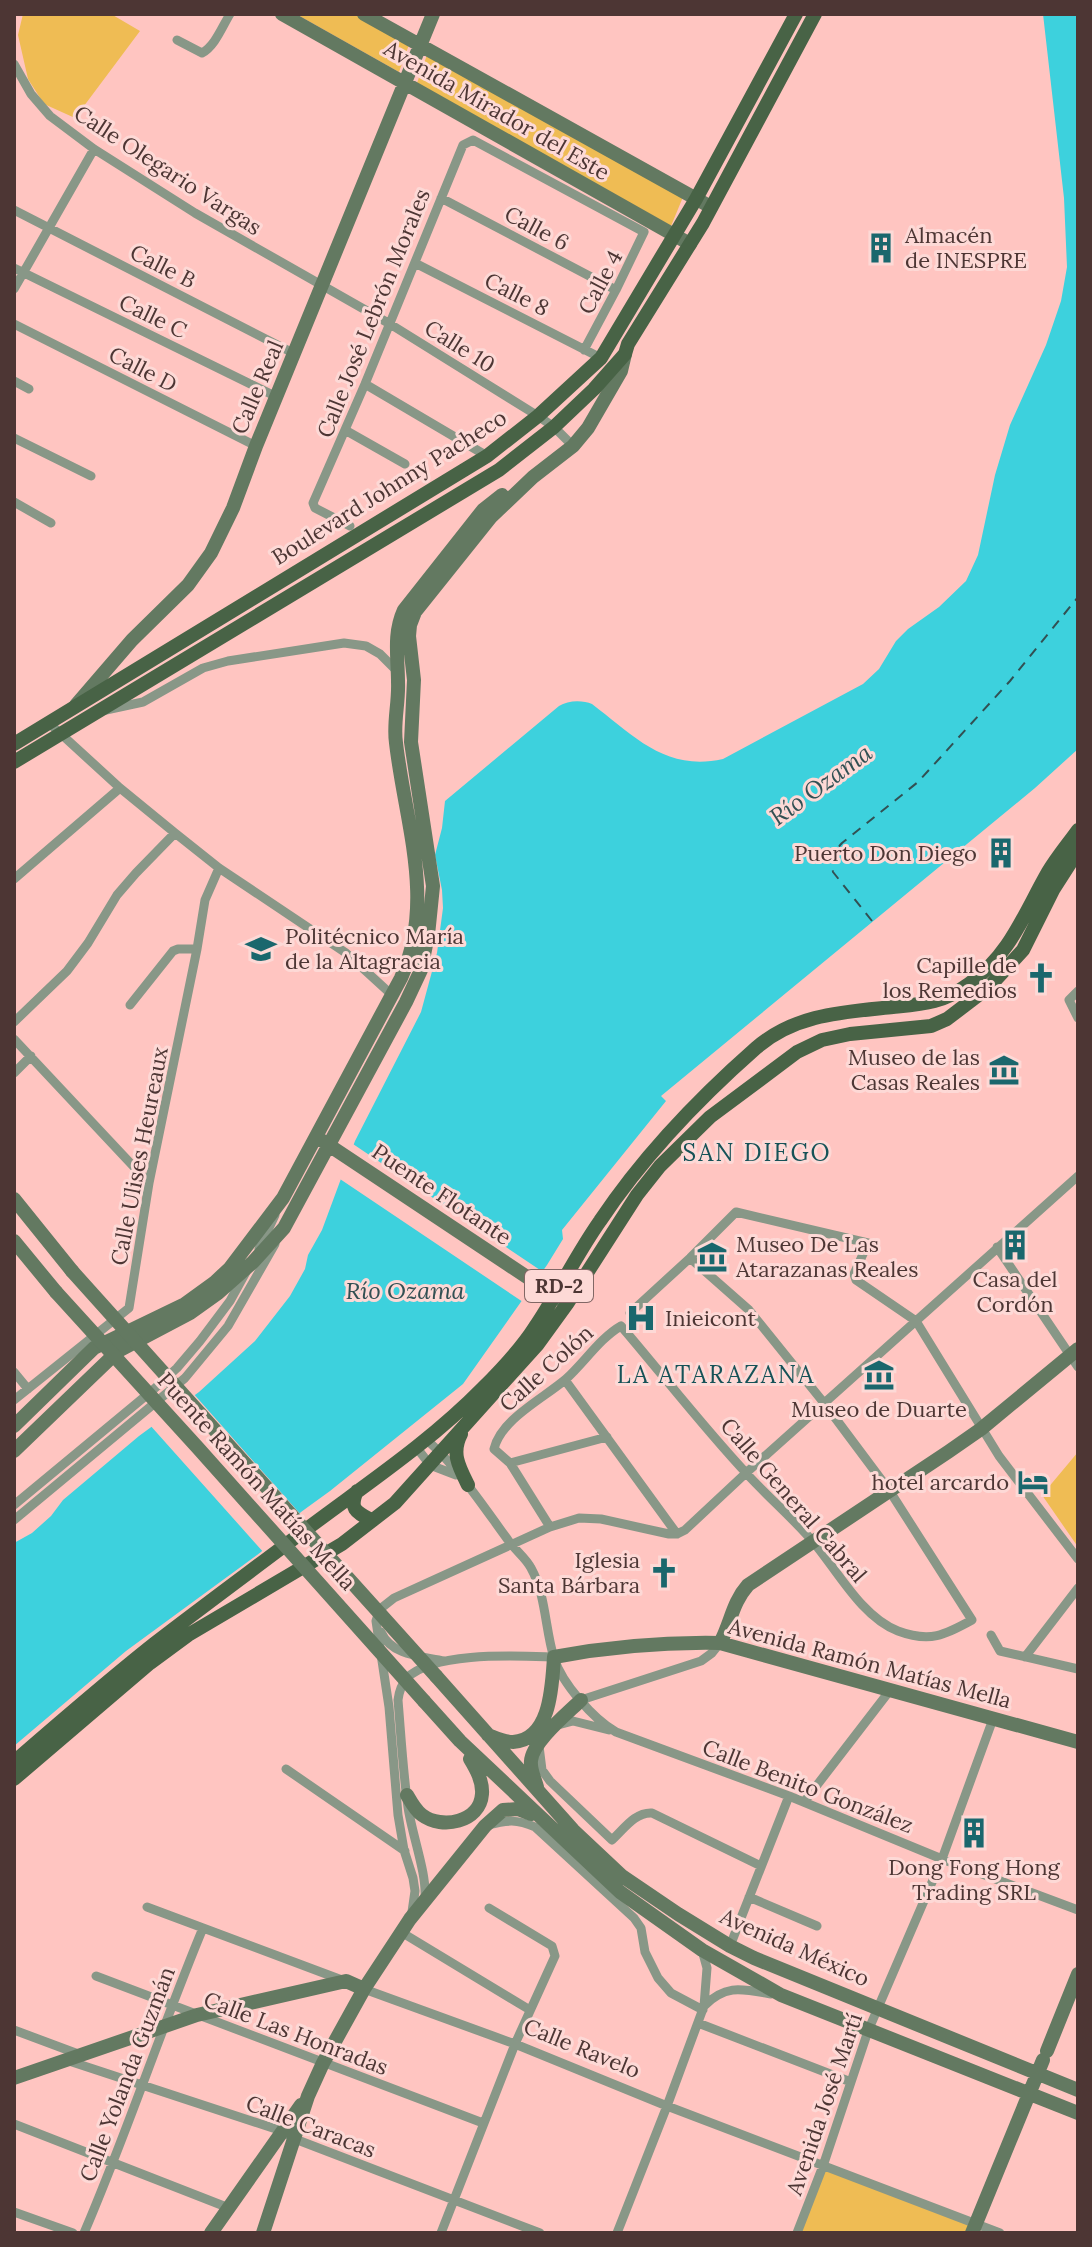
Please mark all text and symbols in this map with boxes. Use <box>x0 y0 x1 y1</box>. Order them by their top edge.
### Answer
street label: Avenida Mirador del Este <box>378 33 615 186</box>
street label: Calle Olegario Vargas <box>69 99 267 241</box>
street label: Calle José Lebrón Morales <box>310 185 436 441</box>
street label: Calle 6 <box>500 199 574 257</box>
place label: Almacén de INESPRE <box>904 221 1027 274</box>
building icon: Almacén de INESPRE <box>864 231 898 265</box>
street label: Calle B <box>125 238 201 294</box>
street label: Calle 4 <box>572 245 628 319</box>
street label: Calle 8 <box>480 266 554 322</box>
street label: Calle C <box>115 288 191 344</box>
street label: Calle 10 <box>419 313 501 379</box>
street label: Calle Real <box>225 336 289 438</box>
street label: Calle D <box>104 340 182 398</box>
street label: Boulevard Johnny Pacheco <box>266 403 512 571</box>
water label: Río Ozama <box>763 737 879 832</box>
building icon: Puerto Don Diego <box>984 836 1018 870</box>
place label: Puerto Don Diego <box>794 839 977 867</box>
place label: Politécnico María de la Altagracia <box>285 922 464 975</box>
school or university icon: Politécnico María de la Altagracia <box>244 932 278 966</box>
place label: Capille de los Remedios <box>883 951 1017 1004</box>
church icon: Capille de los Remedios <box>1024 961 1058 995</box>
place label: Museo de las Casas Reales <box>848 1043 980 1096</box>
street label: Calle Ulises Heureaux <box>104 1044 174 1268</box>
museum icon: Museo de las Casas Reales <box>987 1053 1021 1087</box>
street label: Puente Flotante <box>367 1137 517 1251</box>
district label: SAN DIEGO <box>683 1137 831 1168</box>
building icon: Casa del Cordón <box>998 1228 1032 1262</box>
place label: Museo De Las Atarazanas Reales <box>735 1230 918 1283</box>
museum icon: Museo De Las Atarazanas Reales <box>695 1240 729 1274</box>
place label: Casa del Cordón <box>972 1265 1058 1318</box>
road number: RD-2 <box>525 1270 593 1302</box>
water label: Río Ozama <box>345 1275 465 1306</box>
hospital icon: Inieicont <box>624 1301 658 1335</box>
place label: Inieicont <box>665 1304 756 1332</box>
street label: Calle Colón <box>493 1318 599 1418</box>
museum icon: Museo de Duarte <box>862 1358 896 1392</box>
district label: LA ATARAZANA <box>617 1359 815 1390</box>
street label: Puente Ramón Matías Mella <box>152 1366 362 1596</box>
place label: Museo de Duarte <box>791 1395 967 1423</box>
street label: Calle General Cabral <box>715 1412 873 1588</box>
hotel icon: hotel arcardo <box>1016 1465 1050 1499</box>
place label: hotel arcardo <box>872 1468 1009 1496</box>
place label: Iglesia Santa Bárbara <box>498 1546 640 1599</box>
church icon: Iglesia Santa Bárbara <box>647 1556 681 1590</box>
street label: Avenida Ramón Matías Mella <box>725 1611 1014 1714</box>
street label: Calle Benito González <box>699 1733 917 1839</box>
building icon: Dong Fong Hong Trading SRL <box>957 1816 991 1850</box>
place label: Dong Fong Hong Trading SRL <box>888 1853 1061 1906</box>
street label: Avenida México <box>715 1901 874 1992</box>
street label: Calle Yolanda Guzmán <box>73 1963 181 2185</box>
street label: Calle Las Honradas <box>200 1985 392 2081</box>
street label: Avenida José Martí <box>779 2009 868 2200</box>
street label: Calle Ravelo <box>520 2012 644 2084</box>
street label: Calle Caracas <box>242 2088 380 2164</box>

